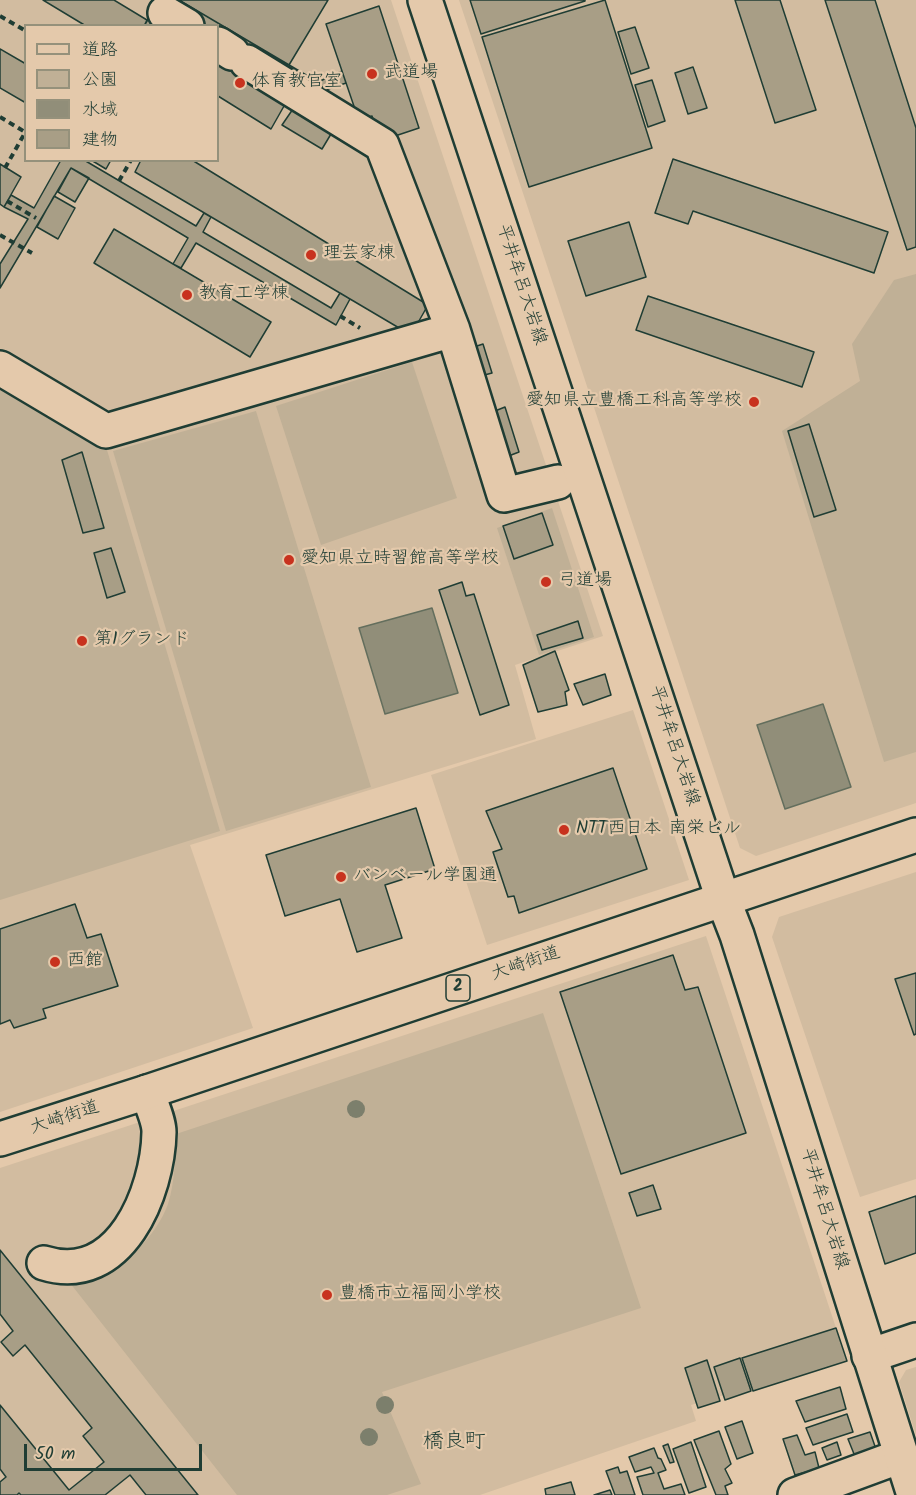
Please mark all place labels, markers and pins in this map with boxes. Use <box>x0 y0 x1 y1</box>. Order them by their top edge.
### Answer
place label: 武道場 <box>384 63 438 85</box>
marker: 武道場 <box>365 67 379 81</box>
place label: 体育教官室 <box>252 72 342 94</box>
marker: 体育教官室 <box>233 76 247 90</box>
place label: 理芸家棟 <box>323 244 395 266</box>
marker: 理芸家棟 <box>304 248 318 262</box>
place label: 教育工学棟 <box>199 284 289 306</box>
marker: 教育工学棟 <box>180 288 194 302</box>
place label: 愛知県立豊橋工科高等学校 <box>526 391 742 413</box>
marker: 愛知県立豊橋工科高等学校 <box>747 395 761 409</box>
place label: 愛知県立時習館高等学校 <box>301 549 499 571</box>
marker: 愛知県立時習館高等学校 <box>282 553 296 567</box>
place label: 弓道場 <box>558 571 612 593</box>
marker: 弓道場 <box>539 575 553 589</box>
place label: 第1グランド <box>94 630 190 652</box>
marker: 第1グランド <box>75 634 89 648</box>
place label: NTT西日本 南栄ビル <box>576 819 741 841</box>
marker: NTT西日本 南栄ビル <box>557 823 571 837</box>
place label: バンベール学園通 <box>353 866 497 888</box>
marker: バンベール学園通 <box>334 870 348 884</box>
place label: 西館 <box>67 951 103 973</box>
marker: 西館 <box>48 955 62 969</box>
place label: 豊橋市立福岡小学校 <box>339 1284 501 1306</box>
marker: 豊橋市立福岡小学校 <box>320 1288 334 1302</box>

